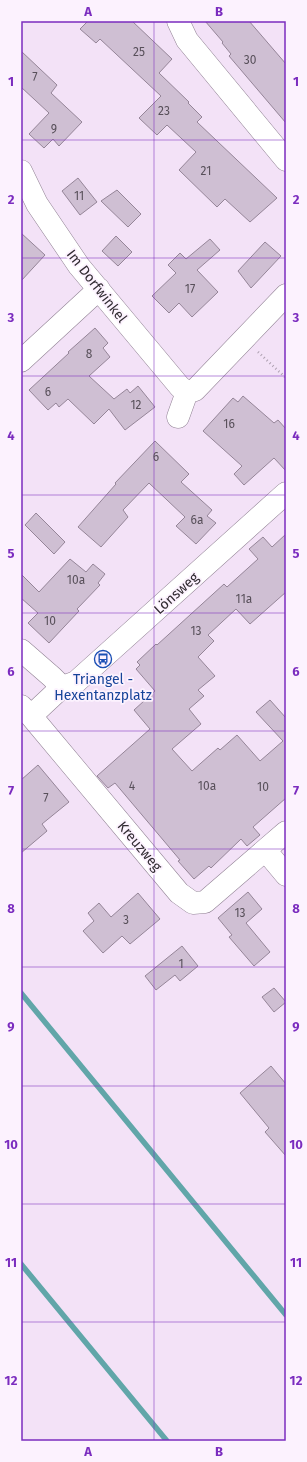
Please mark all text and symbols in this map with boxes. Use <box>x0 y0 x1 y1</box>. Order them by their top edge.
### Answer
text: A <box>83 4 92 19</box>
text: B <box>215 4 223 19</box>
house number: 25 <box>133 45 145 59</box>
house number: 30 <box>244 53 257 67</box>
house number: 7 <box>32 70 38 84</box>
text: 1 <box>8 74 14 89</box>
text: 1 <box>293 74 299 89</box>
house number: 23 <box>158 104 170 118</box>
house number: 9 <box>51 122 57 136</box>
house number: 21 <box>201 164 211 178</box>
house number: 11 <box>74 189 84 203</box>
text: 2 <box>8 192 15 207</box>
text: 2 <box>293 192 300 207</box>
street label: Im Dorfwinkel <box>63 246 130 326</box>
house number: 17 <box>185 282 195 296</box>
text: 3 <box>7 310 15 325</box>
text: 3 <box>292 310 300 325</box>
house number: 8 <box>86 347 93 361</box>
house number: 6 <box>45 385 51 399</box>
house number: 12 <box>130 398 142 412</box>
house number: 16 <box>223 417 235 431</box>
text: 4 <box>7 428 15 443</box>
text: 4 <box>292 428 300 443</box>
house number: 6 <box>153 450 159 464</box>
house number: 6a <box>191 513 203 527</box>
text: 5 <box>8 546 15 561</box>
text: 5 <box>293 546 300 561</box>
street label: Lönsweg <box>150 568 203 618</box>
house number: 10a <box>67 573 85 587</box>
house number: 11a <box>236 592 252 606</box>
house number: 10 <box>44 614 56 628</box>
house number: 13 <box>190 624 202 638</box>
bus stop icon: Triangel - Hexentanzplatz <box>93 649 113 669</box>
text: 6 <box>7 664 15 679</box>
text: 6 <box>292 664 300 679</box>
place label: Triangel - Hexentanzplatz <box>54 671 152 704</box>
house number: 4 <box>129 779 136 793</box>
house number: 10a <box>198 779 216 793</box>
house number: 10 <box>257 780 269 794</box>
text: 7 <box>8 783 14 798</box>
text: 7 <box>293 783 299 798</box>
house number: 7 <box>43 791 49 805</box>
street label: Kreuzweg <box>114 818 166 875</box>
text: 8 <box>7 901 15 916</box>
text: 8 <box>292 901 300 916</box>
house number: 13 <box>234 906 246 920</box>
house number: 3 <box>123 913 129 927</box>
house number: 1 <box>178 957 184 971</box>
text: 9 <box>7 1019 15 1034</box>
text: 9 <box>292 1019 300 1034</box>
text: 10 <box>4 1137 18 1152</box>
text: 10 <box>289 1137 303 1152</box>
text: 11 <box>5 1255 17 1270</box>
text: 11 <box>290 1255 302 1270</box>
text: 12 <box>5 1373 18 1388</box>
text: 12 <box>290 1373 303 1388</box>
text: A <box>83 1444 92 1459</box>
text: B <box>215 1444 223 1459</box>

